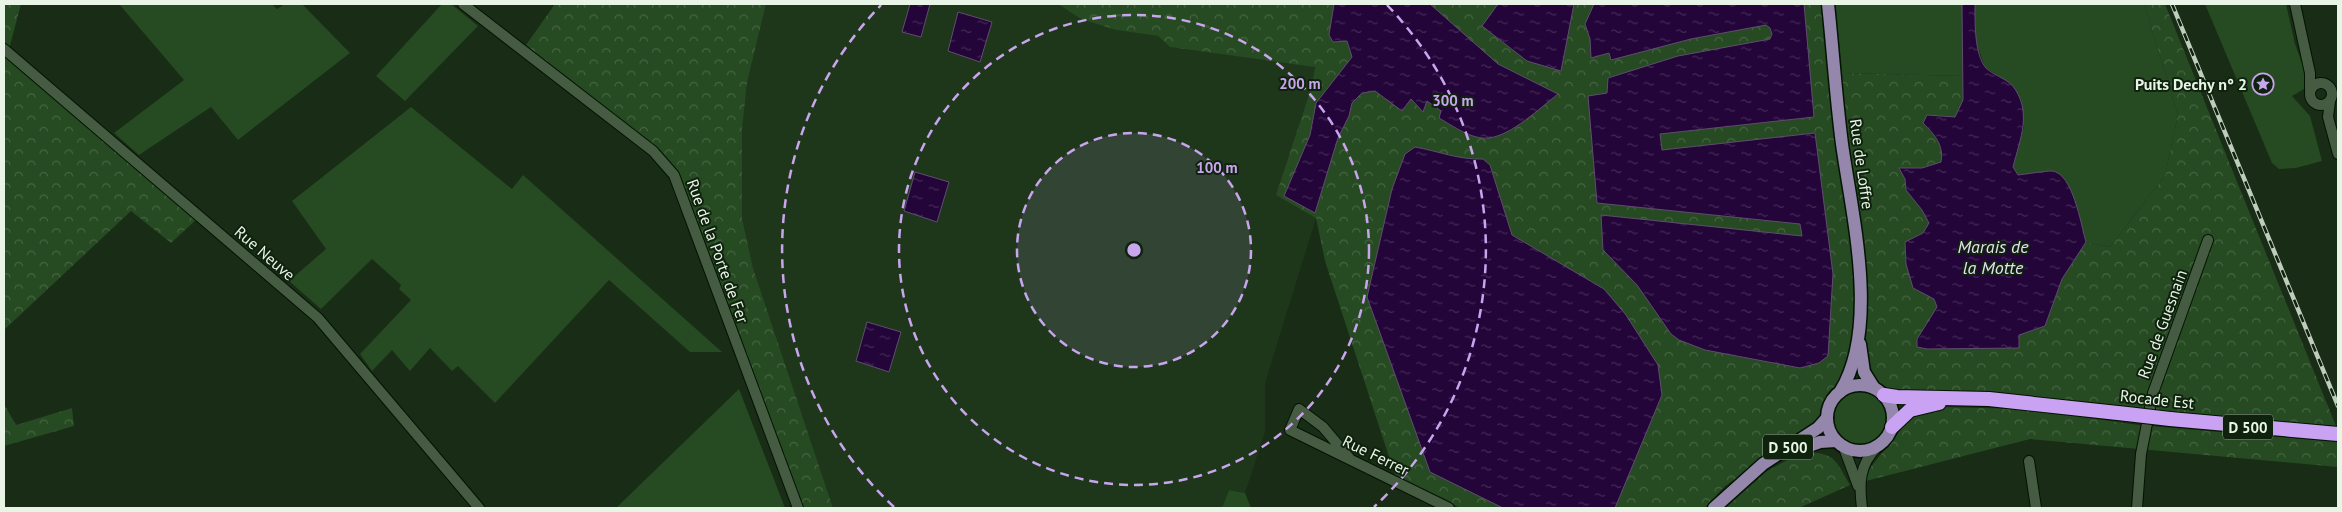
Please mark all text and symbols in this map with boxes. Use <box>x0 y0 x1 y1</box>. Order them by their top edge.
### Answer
place icon: Puits Dechy n° 2 <box>2251 72 2275 96</box>
text: 200 m <box>1279 74 1321 93</box>
place label: Puits Dechy n° 2 <box>2135 74 2247 94</box>
text: 300 m <box>1432 91 1474 110</box>
street label: Rue de Loffre <box>1846 118 1878 210</box>
text: 100 m <box>1196 158 1238 177</box>
street label: Rue de la Porte de Fer <box>683 176 754 326</box>
street label: Rue Neuve <box>231 221 299 285</box>
water label: Marais de la Motte <box>1957 235 2029 279</box>
centre of rings <box>1125 241 1143 259</box>
street label: Rue de Guesnain <box>2133 267 2191 381</box>
street label: Rocade Est <box>2119 385 2196 413</box>
road number: D 500 <box>2223 414 2273 440</box>
street label: Rue Ferrer <box>1340 430 1413 480</box>
road number: D 500 <box>1763 434 1813 460</box>

